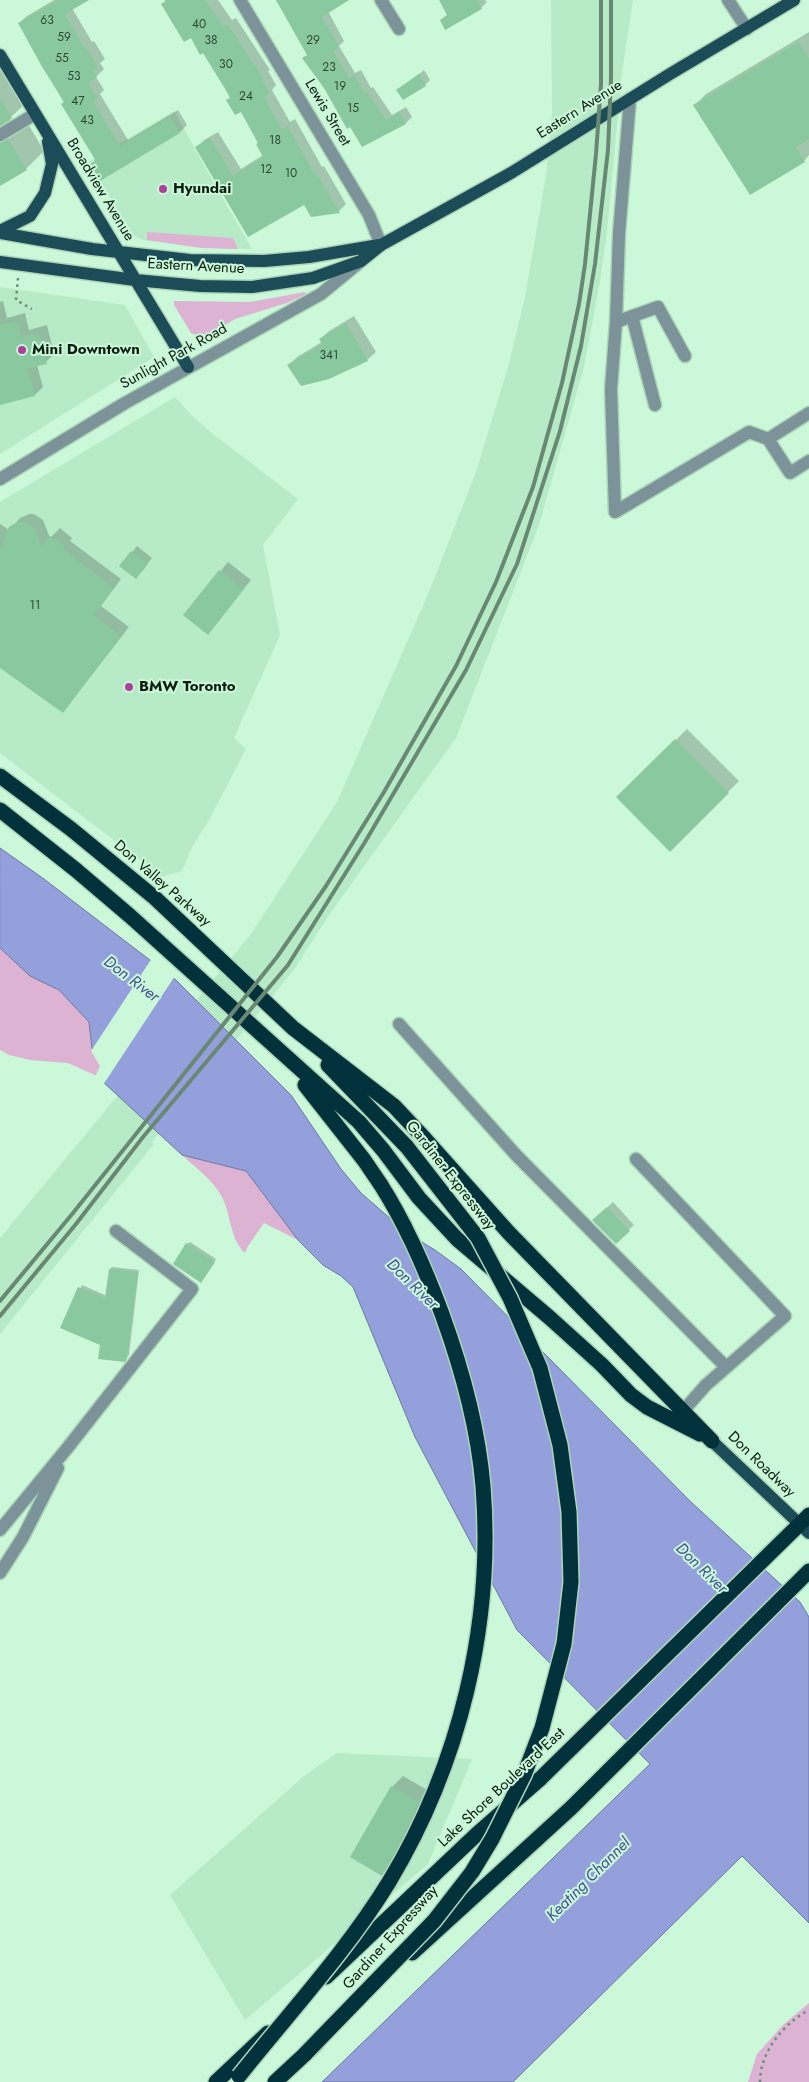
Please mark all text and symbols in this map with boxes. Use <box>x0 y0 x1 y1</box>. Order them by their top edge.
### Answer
house number: 63 <box>40 14 54 28</box>
house number: 40 <box>192 18 206 32</box>
house number: 59 <box>57 31 71 45</box>
house number: 38 <box>204 34 218 48</box>
house number: 29 <box>306 34 320 48</box>
house number: 55 <box>55 52 69 66</box>
house number: 30 <box>219 58 233 72</box>
house number: 23 <box>322 61 336 75</box>
house number: 53 <box>67 70 81 84</box>
street label: Lewis Street <box>300 76 354 150</box>
street label: Eastern Avenue <box>534 77 626 143</box>
house number: 19 <box>334 80 346 94</box>
house number: 24 <box>239 90 253 104</box>
house number: 47 <box>71 95 85 109</box>
house number: 15 <box>347 102 359 116</box>
house number: 43 <box>80 114 94 128</box>
house number: 18 <box>269 134 281 148</box>
street label: Broadview Avenue <box>62 135 138 245</box>
house number: 12 <box>260 163 272 177</box>
house number: 10 <box>285 167 297 181</box>
place label: Hyundai <box>173 180 231 198</box>
marker: Hyundai <box>157 183 169 195</box>
street label: Eastern Avenue <box>147 255 245 279</box>
street label: Sunlight Park Road <box>117 320 231 394</box>
place label: Mini Downtown <box>32 341 140 359</box>
marker: Mini Downtown <box>16 344 28 356</box>
house number: 341 <box>320 349 338 363</box>
house number: 11 <box>30 599 40 613</box>
place label: BMW Toronto <box>139 678 236 696</box>
marker: BMW Toronto <box>123 681 135 693</box>
street label: Don Valley Parkway <box>110 837 214 931</box>
water label: Don River <box>99 953 163 1007</box>
street label: Gardiner Expressway <box>402 1118 498 1234</box>
water label: Don River <box>382 1256 442 1314</box>
street label: Don Roadway <box>723 1428 799 1502</box>
water label: Don River <box>671 1540 731 1598</box>
street label: Lake Shore Boulevard East <box>435 1725 569 1851</box>
water label: Keating Channel <box>543 1834 635 1926</box>
street label: Gardiner Expressway <box>340 1882 442 1994</box>

